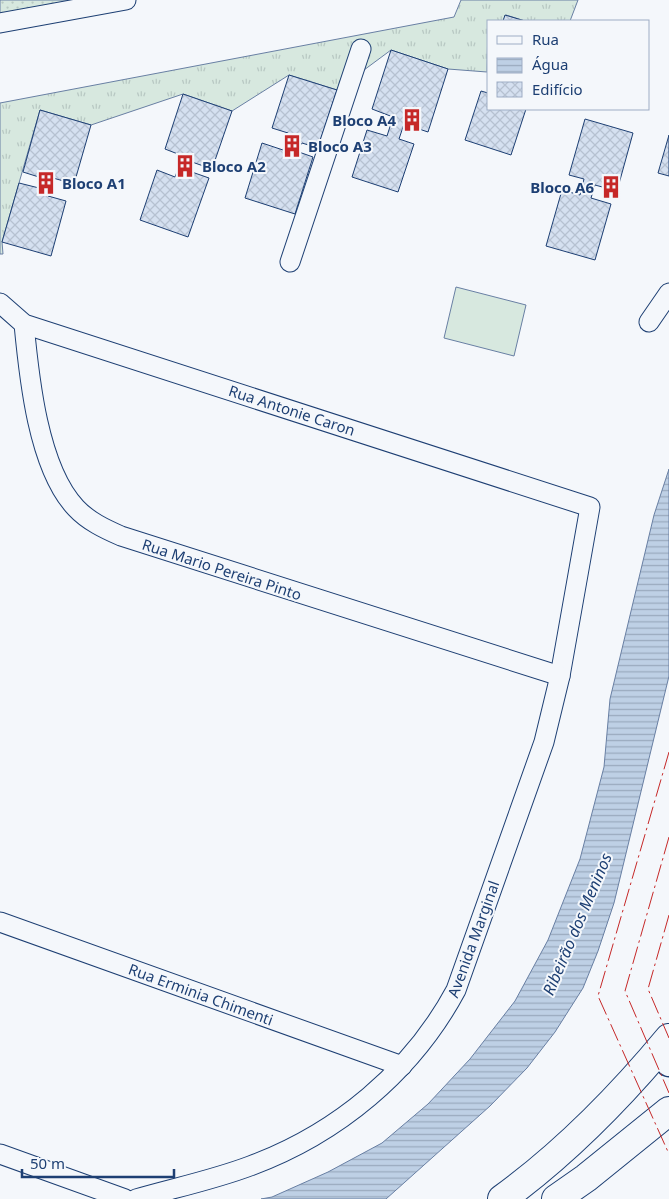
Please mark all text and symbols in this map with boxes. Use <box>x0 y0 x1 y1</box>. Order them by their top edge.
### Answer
legend <box>487 20 649 110</box>
text: Rua <box>532 29 559 49</box>
text: Água <box>532 54 569 74</box>
text: Edifício <box>532 79 583 99</box>
building icon: Bloco A4 <box>399 107 425 133</box>
place label: Bloco A4 <box>332 110 396 130</box>
building icon: Bloco A3 <box>279 133 305 159</box>
place label: Bloco A3 <box>308 136 372 156</box>
building icon: Bloco A2 <box>172 153 198 179</box>
place label: Bloco A2 <box>202 156 266 176</box>
building icon: Bloco A1 <box>33 170 59 196</box>
place label: Bloco A1 <box>62 173 126 193</box>
building icon: Bloco A6 <box>598 174 624 200</box>
place label: Bloco A6 <box>530 177 594 197</box>
street label: Rua Antonie Caron <box>226 380 358 440</box>
street label: Rua Mario Pereira Pinto <box>140 534 304 604</box>
water label: Ribeirão dos Meninos <box>537 850 617 998</box>
street label: Avenida Marginal <box>443 878 503 1000</box>
street label: Rua Erminia Chimenti <box>126 959 276 1029</box>
scale bar <box>22 1146 175 1178</box>
text: 50 m <box>30 1153 65 1173</box>

